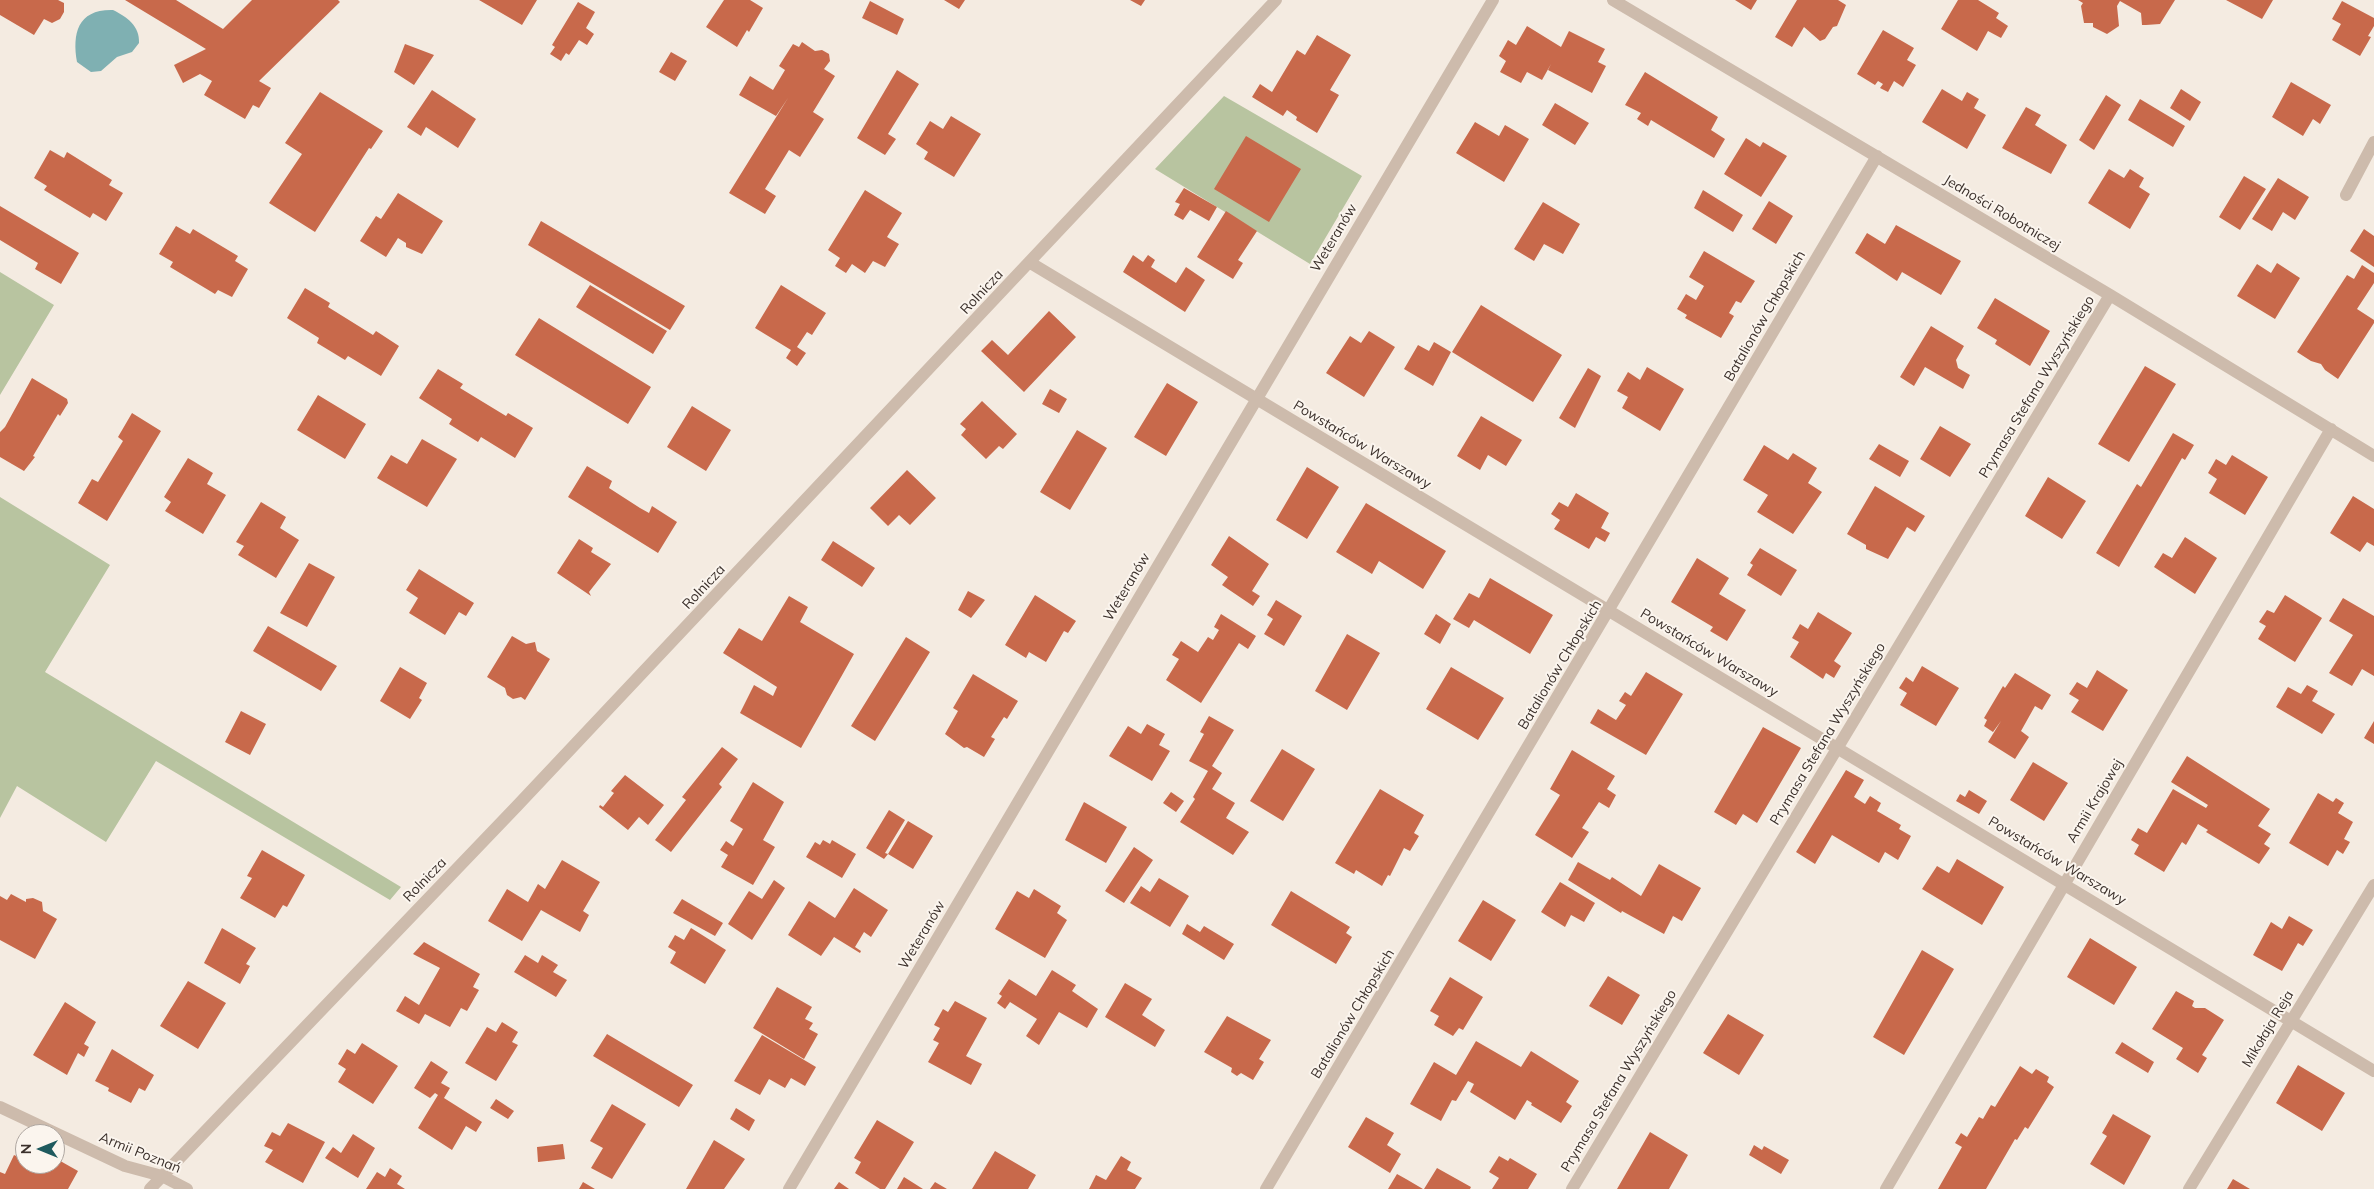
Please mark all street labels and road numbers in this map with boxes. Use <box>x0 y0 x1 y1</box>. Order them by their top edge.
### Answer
street label: Jedności Robotniczej <box>1941 172 2063 254</box>
street label: Weteranów <box>1307 201 1361 275</box>
street label: Batalionów Chłopskich <box>1721 248 1809 384</box>
street label: Rolnicza <box>957 266 1007 318</box>
street label: Prymasa Stefana Wyszyńskiego <box>1976 293 2098 481</box>
street label: Powstańców Warszawy <box>1290 397 1434 493</box>
street label: Weteranów <box>1100 550 1154 624</box>
street label: Rolnicza <box>679 561 729 613</box>
street label: Batalionów Chłopskich <box>1515 597 1605 733</box>
street label: Powstańców Warszawy <box>1637 605 1781 701</box>
street label: Prymasa Stefana Wyszyńskiego <box>1767 640 1889 828</box>
street label: Armii Krajowej <box>2063 756 2127 846</box>
street label: Powstańców Warszawy <box>1985 813 2129 909</box>
street label: Rolnicza <box>400 854 450 906</box>
street label: Weteranów <box>895 898 949 972</box>
street label: Batalionów Chłopskich <box>1308 946 1398 1082</box>
street label: Prymasa Stefana Wyszyńskiego <box>1558 987 1680 1175</box>
street label: Mikołaja Reja <box>2239 988 2297 1070</box>
street label: Armii Poznań <box>97 1129 183 1177</box>

